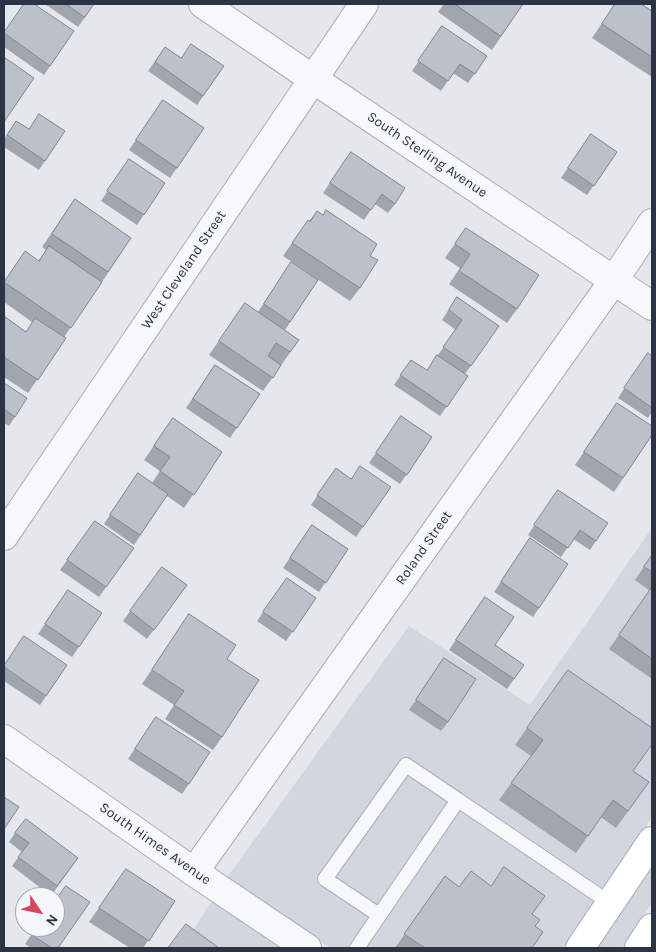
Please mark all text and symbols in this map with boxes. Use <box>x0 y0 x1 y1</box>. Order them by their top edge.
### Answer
street label: South Sterling Avenue <box>364 108 490 202</box>
street label: West Cleveland Street <box>138 208 230 332</box>
street label: Roland Street <box>392 508 456 588</box>
street label: South Himes Avenue <box>96 799 214 889</box>
north arrow <box>15 887 65 937</box>
text: N <box>42 911 62 929</box>

